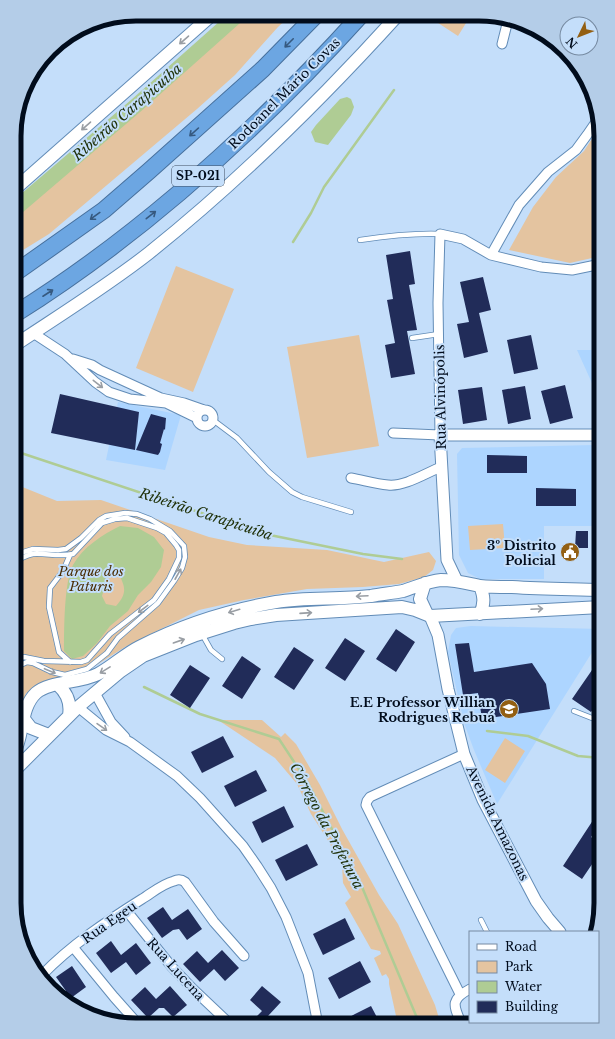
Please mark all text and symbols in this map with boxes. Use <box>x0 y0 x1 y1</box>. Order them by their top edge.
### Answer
north arrow <box>559 16 599 56</box>
street label: Rodoanel Mário Covas <box>225 34 344 153</box>
text: N <box>563 34 580 51</box>
one-way arrow <box>179 35 189 45</box>
one-way arrow <box>284 38 294 48</box>
water label: Ribeirão Carapicuíba <box>68 60 185 165</box>
one-way arrow <box>82 121 92 130</box>
one-way arrow <box>189 127 199 136</box>
road number: SP-021 <box>172 166 224 186</box>
one-way arrow <box>146 210 157 219</box>
one-way arrow <box>90 212 101 221</box>
one-way arrow <box>42 289 53 297</box>
street label: Rua Alvinópolis <box>431 344 450 450</box>
one-way arrow <box>93 380 104 388</box>
water label: Ribeirão Carapicuíba <box>136 484 275 544</box>
place label: 3º Distrito Policial <box>487 537 556 569</box>
public building icon: 3º Distrito Policial <box>559 541 581 563</box>
park label: Parque dos Paturis <box>57 563 124 595</box>
one-way arrow <box>175 568 183 580</box>
one-way arrow <box>356 593 369 600</box>
one-way arrow <box>137 605 148 613</box>
one-way arrow <box>530 606 543 613</box>
one-way arrow <box>227 608 240 615</box>
one-way arrow <box>299 610 312 617</box>
one-way arrow <box>173 637 186 644</box>
one-way arrow <box>99 666 111 674</box>
one-way arrow <box>44 667 56 675</box>
place label: E.E Professor Willian Rodrigues Rebuá <box>350 694 496 726</box>
school or university icon: E.E Professor Willian Rodrigues Rebuá <box>498 698 520 720</box>
one-way arrow <box>97 723 108 731</box>
water label: Córrego da Prefeitura <box>286 760 368 892</box>
street label: Avenida Amazonas <box>462 762 533 884</box>
street label: Rua Egeu <box>79 897 140 947</box>
legend <box>469 931 599 1023</box>
street label: Rua Lucena <box>143 934 209 1005</box>
text: Road <box>505 939 537 954</box>
text: Park <box>505 959 533 974</box>
text: Water <box>504 979 542 994</box>
text: Building <box>505 999 559 1014</box>

